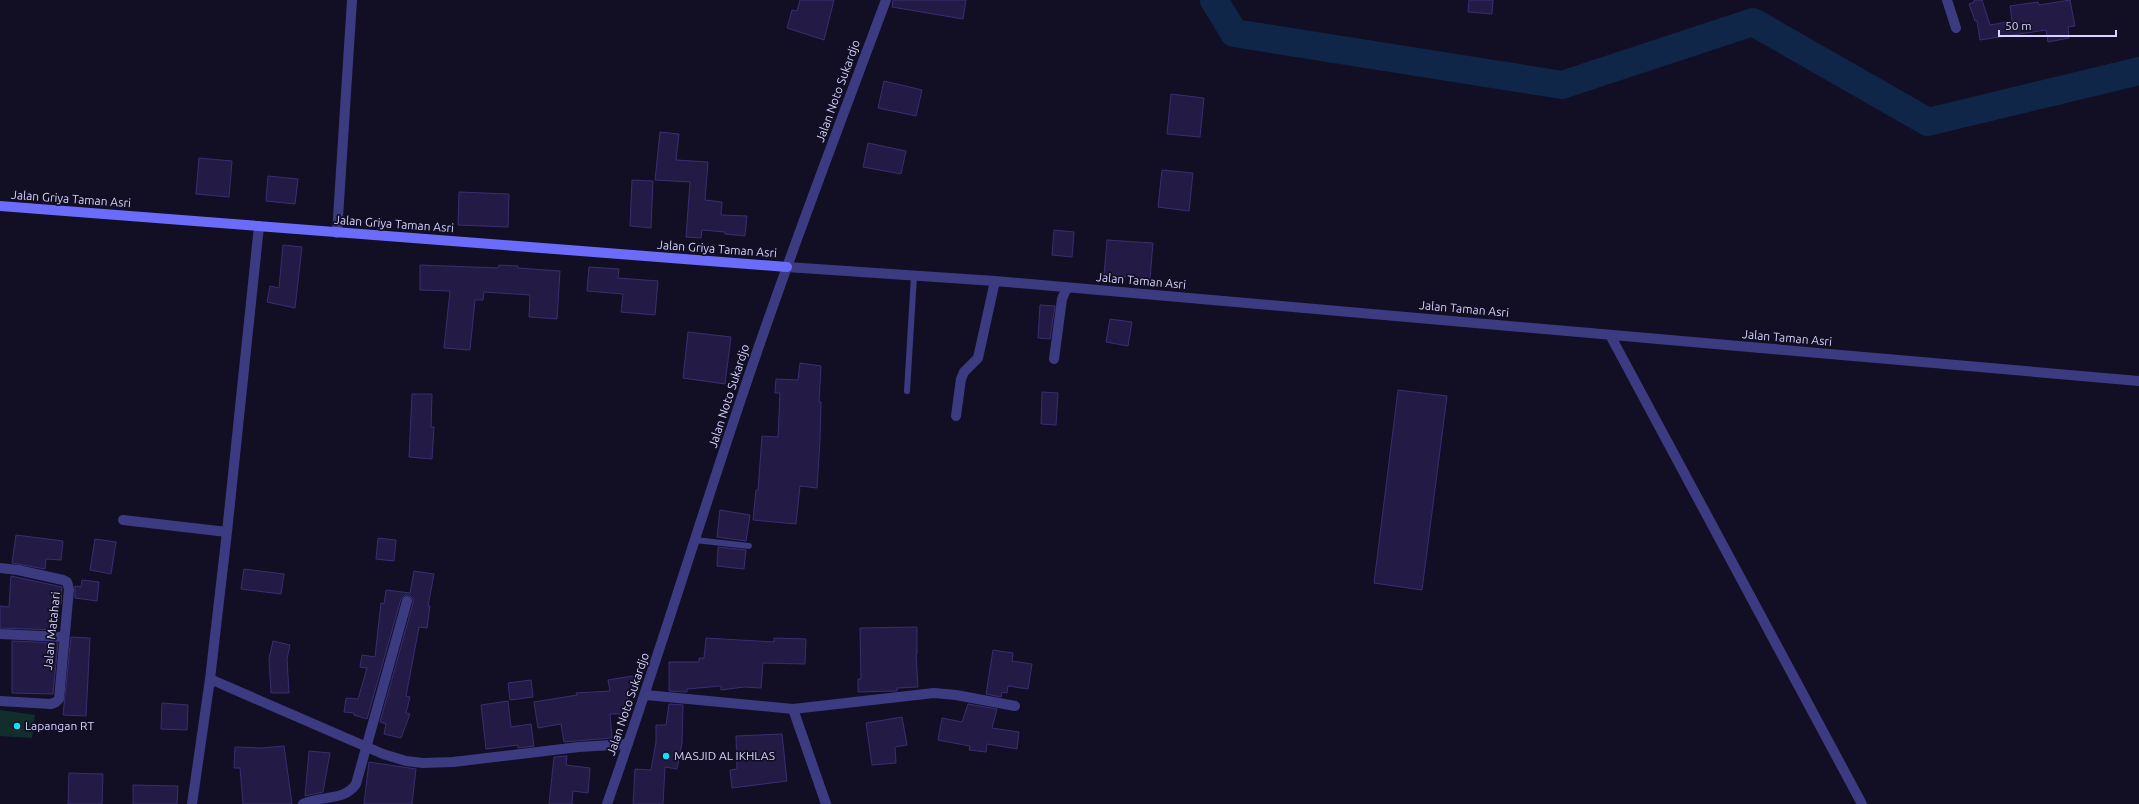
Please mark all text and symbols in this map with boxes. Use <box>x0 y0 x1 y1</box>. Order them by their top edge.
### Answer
scale bar <box>1999 12 2116 38</box>
text: 50 m <box>2005 19 2032 32</box>
street label: Jalan Noto Sukardjo <box>813 38 862 144</box>
street label: Jalan Griya Taman Asri <box>11 188 132 209</box>
street label: Jalan Griya Taman Asri <box>334 213 455 234</box>
street label: Jalan Griya Taman Asri <box>657 238 778 259</box>
street label: Jalan Taman Asri <box>1096 270 1187 291</box>
street label: Jalan Taman Asri <box>1419 298 1510 319</box>
street label: Jalan Taman Asri <box>1742 327 1833 348</box>
street label: Jalan Noto Sukardjo <box>706 343 751 449</box>
street label: Jalan Matahari <box>41 591 62 671</box>
street label: Jalan Noto Sukardjo <box>604 651 651 757</box>
place label: Lapangan RT <box>25 719 94 732</box>
marker: Lapangan RT <box>12 721 22 731</box>
place label: MASJID AL IKHLAS <box>674 749 775 762</box>
marker: MASJID AL IKHLAS <box>661 751 671 761</box>

